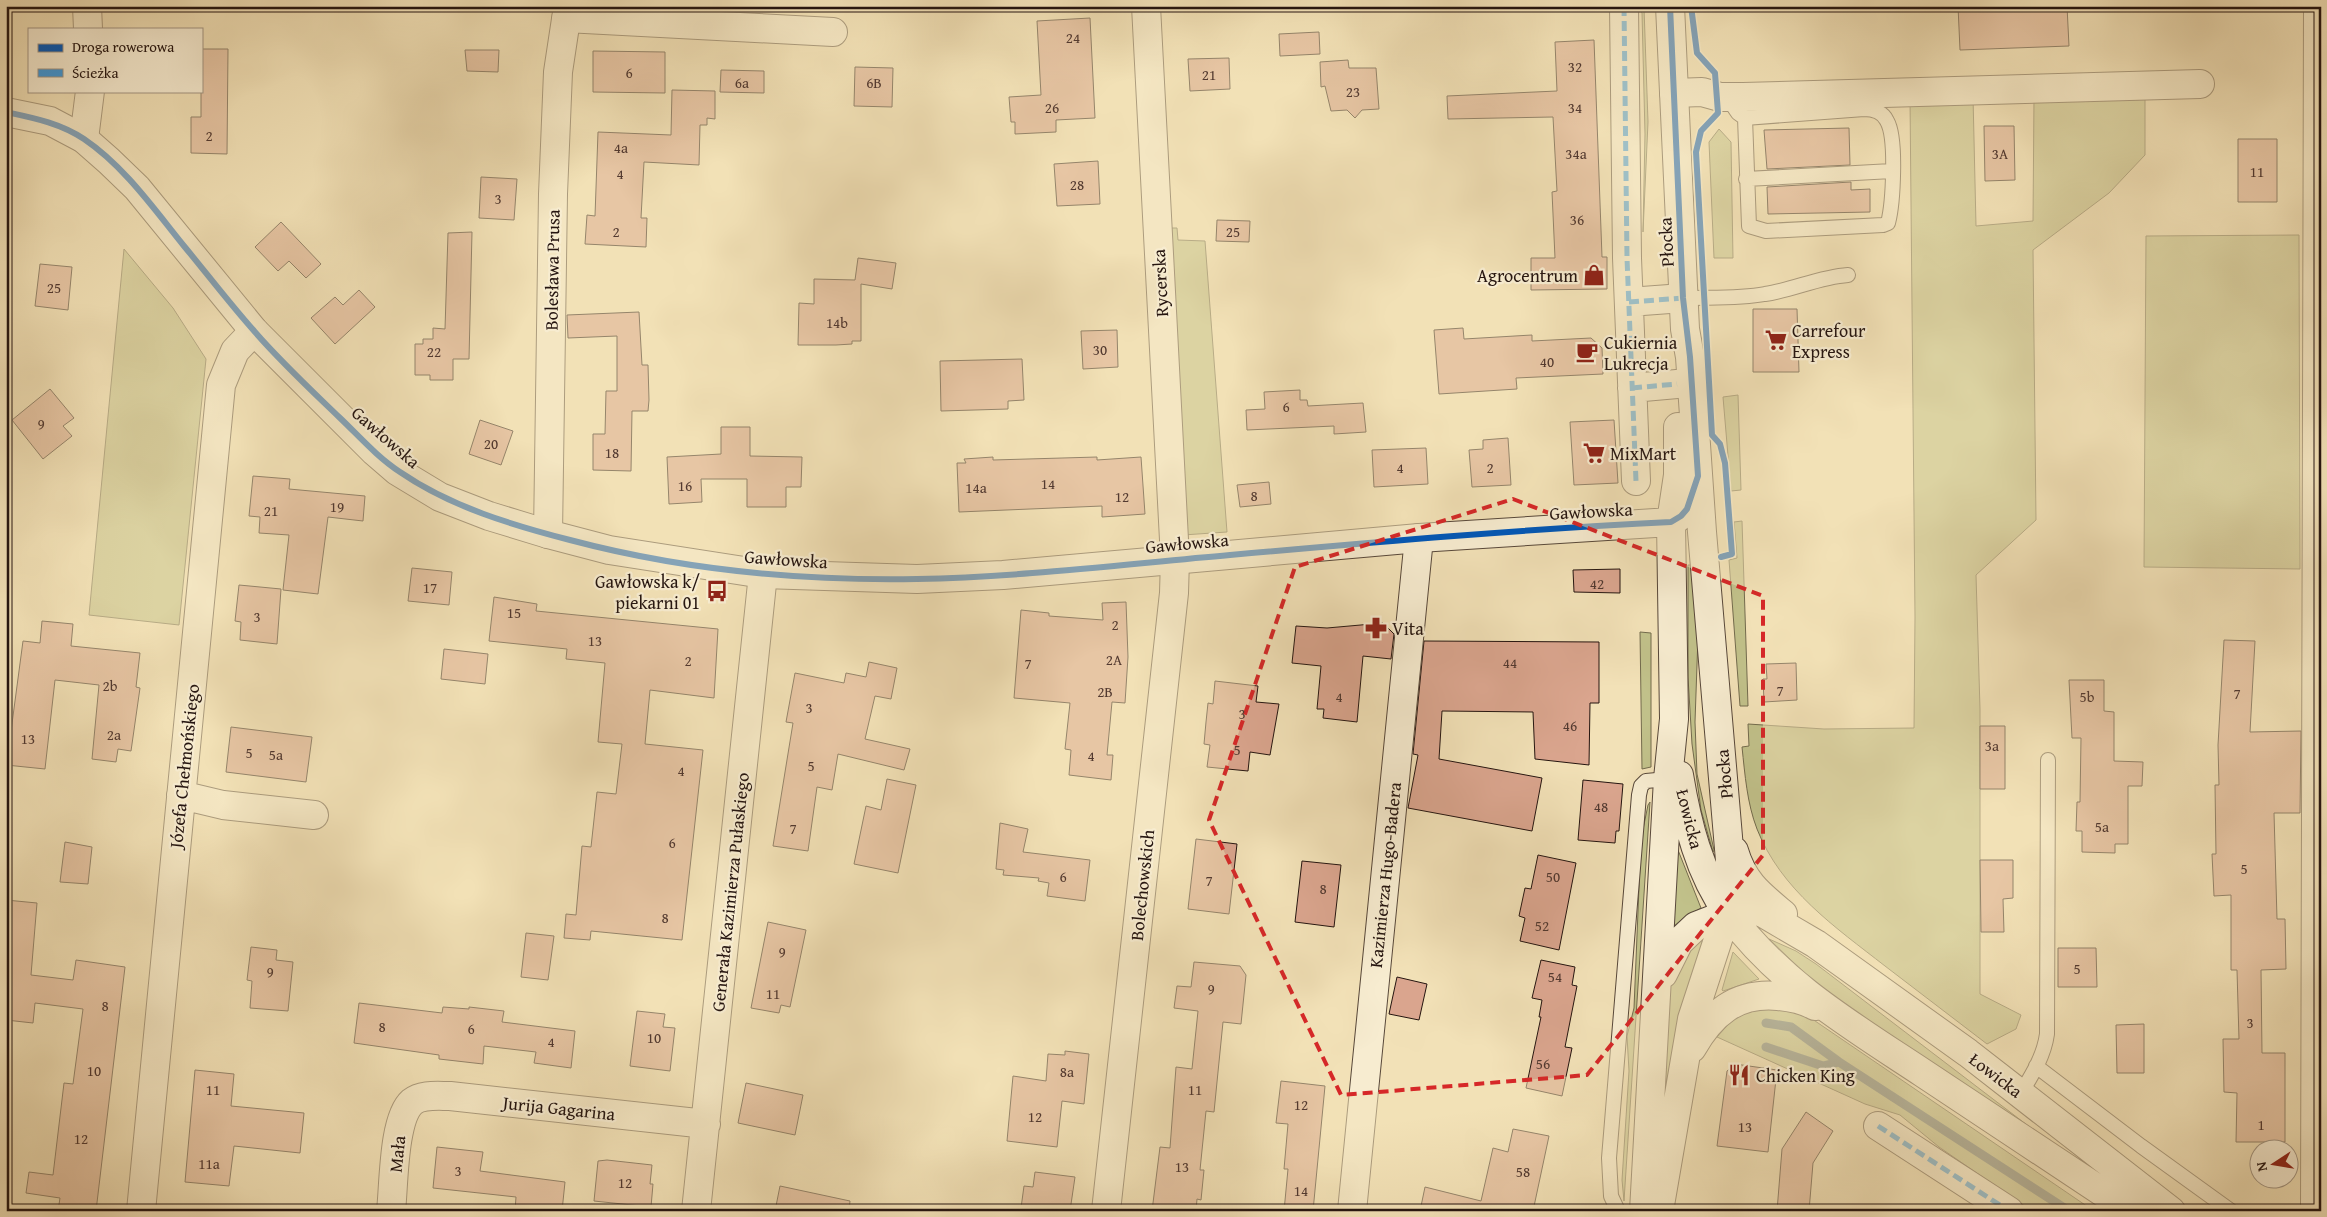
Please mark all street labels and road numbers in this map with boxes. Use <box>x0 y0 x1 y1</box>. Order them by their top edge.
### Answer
street label: Bolesława Prusa <box>537 209 567 331</box>
street label: Płocka <box>1651 216 1681 267</box>
street label: Rycerska <box>1145 248 1175 318</box>
street label: Gawłowska <box>346 399 427 475</box>
street label: Gawłowska <box>1549 495 1634 527</box>
street label: Gawłowska <box>1144 526 1230 560</box>
street label: Gawłowska <box>743 543 829 575</box>
street label: Józefa Chełmońskiego <box>162 683 206 851</box>
street label: Płocka <box>1708 748 1740 800</box>
street label: Generała Kazimierza Pułaskiego <box>704 771 756 1013</box>
street label: Kazimierza Hugo-Badera <box>1362 780 1408 969</box>
street label: Łowicka <box>1670 786 1711 852</box>
street label: Bolechowskich <box>1123 828 1161 942</box>
street label: Łowicka <box>1964 1046 2029 1104</box>
street label: Jurija Gagarina <box>499 1088 617 1127</box>
street label: Mała <box>382 1134 412 1174</box>

